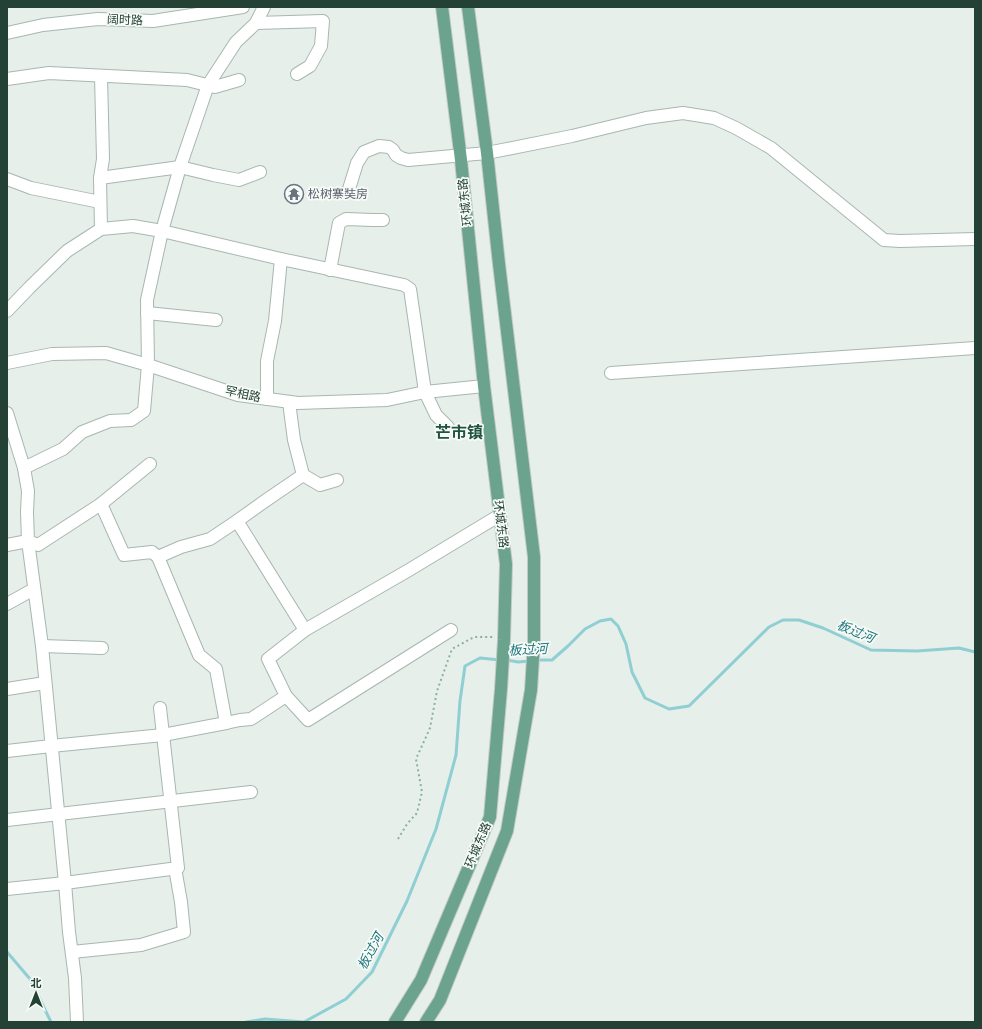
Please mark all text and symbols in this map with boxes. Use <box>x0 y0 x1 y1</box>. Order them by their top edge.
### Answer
street label: 阔时路 <box>107 11 143 29</box>
street label: 环城东路 <box>455 177 475 227</box>
temple icon: 松树寨奘房 <box>283 183 305 205</box>
place label: 松树寨奘房 <box>308 186 368 202</box>
street label: 罕相路 <box>224 382 262 406</box>
district label: 芒市镇 <box>435 422 483 443</box>
street label: 环城东路 <box>490 499 512 549</box>
water label: 板过河 <box>835 616 880 648</box>
water label: 板过河 <box>508 640 551 659</box>
street label: 环城东路 <box>461 820 495 870</box>
water label: 板过河 <box>354 927 389 972</box>
north arrow <box>16 973 56 1013</box>
text: 北 <box>31 976 42 990</box>

